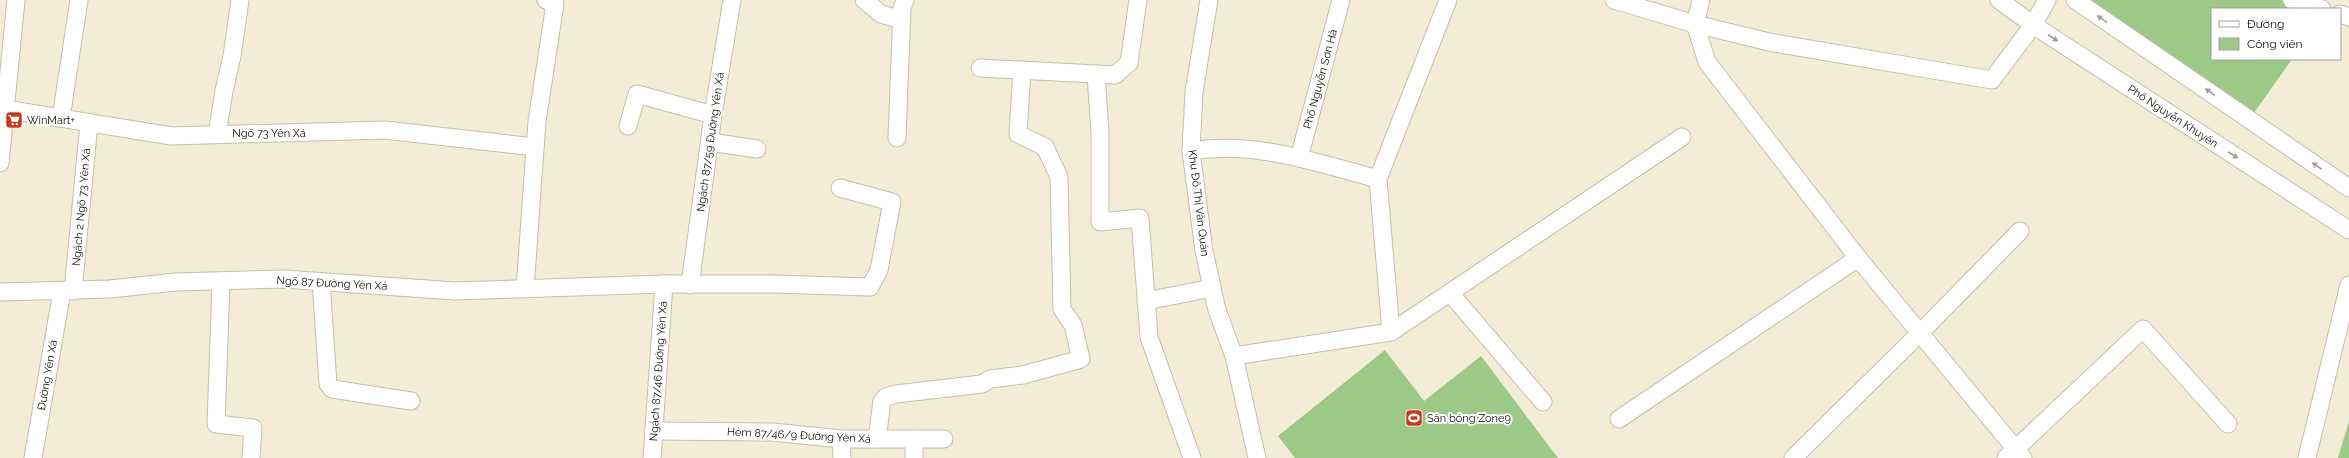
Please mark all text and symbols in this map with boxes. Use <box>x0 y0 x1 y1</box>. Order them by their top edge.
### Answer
legend <box>2211 8 2341 60</box>
one-way arrow <box>2097 15 2108 23</box>
text: Đường <box>2247 17 2284 31</box>
street label: Phố Nguyễn Sơn Hà <box>1301 28 1340 130</box>
one-way arrow <box>2048 35 2059 42</box>
text: Công viên <box>2247 37 2303 51</box>
street label: Ngách 87/59 Đường Yên Xá <box>694 71 727 213</box>
street label: Phố Nguyễn Khuyến <box>2125 82 2220 150</box>
one-way arrow <box>2204 88 2215 96</box>
supermarket icon: WinMart+ <box>4 110 24 130</box>
place label: WinMart+ <box>27 114 75 127</box>
street label: Ngõ 73 Yên Xá <box>232 127 306 140</box>
street label: Ngách 2 Ngõ 73 Yên Xá <box>70 148 93 267</box>
street label: Khu Đô Thị Văn Quán <box>1186 149 1211 257</box>
one-way arrow <box>2228 151 2238 159</box>
one-way arrow <box>2312 162 2322 170</box>
street label: Ngõ 87 Đường Yên Xá <box>276 274 388 293</box>
street label: Ngách 87/46 Đường Yên Xá <box>647 300 670 442</box>
street label: Đường Yên Xá <box>35 339 60 411</box>
sports icon: Sân bóng Zone9 <box>1404 408 1424 428</box>
place label: Sân bóng Zone9 <box>1427 412 1511 425</box>
street label: Hẻm 87/46/9 Đường Yên Xá <box>727 425 871 446</box>

